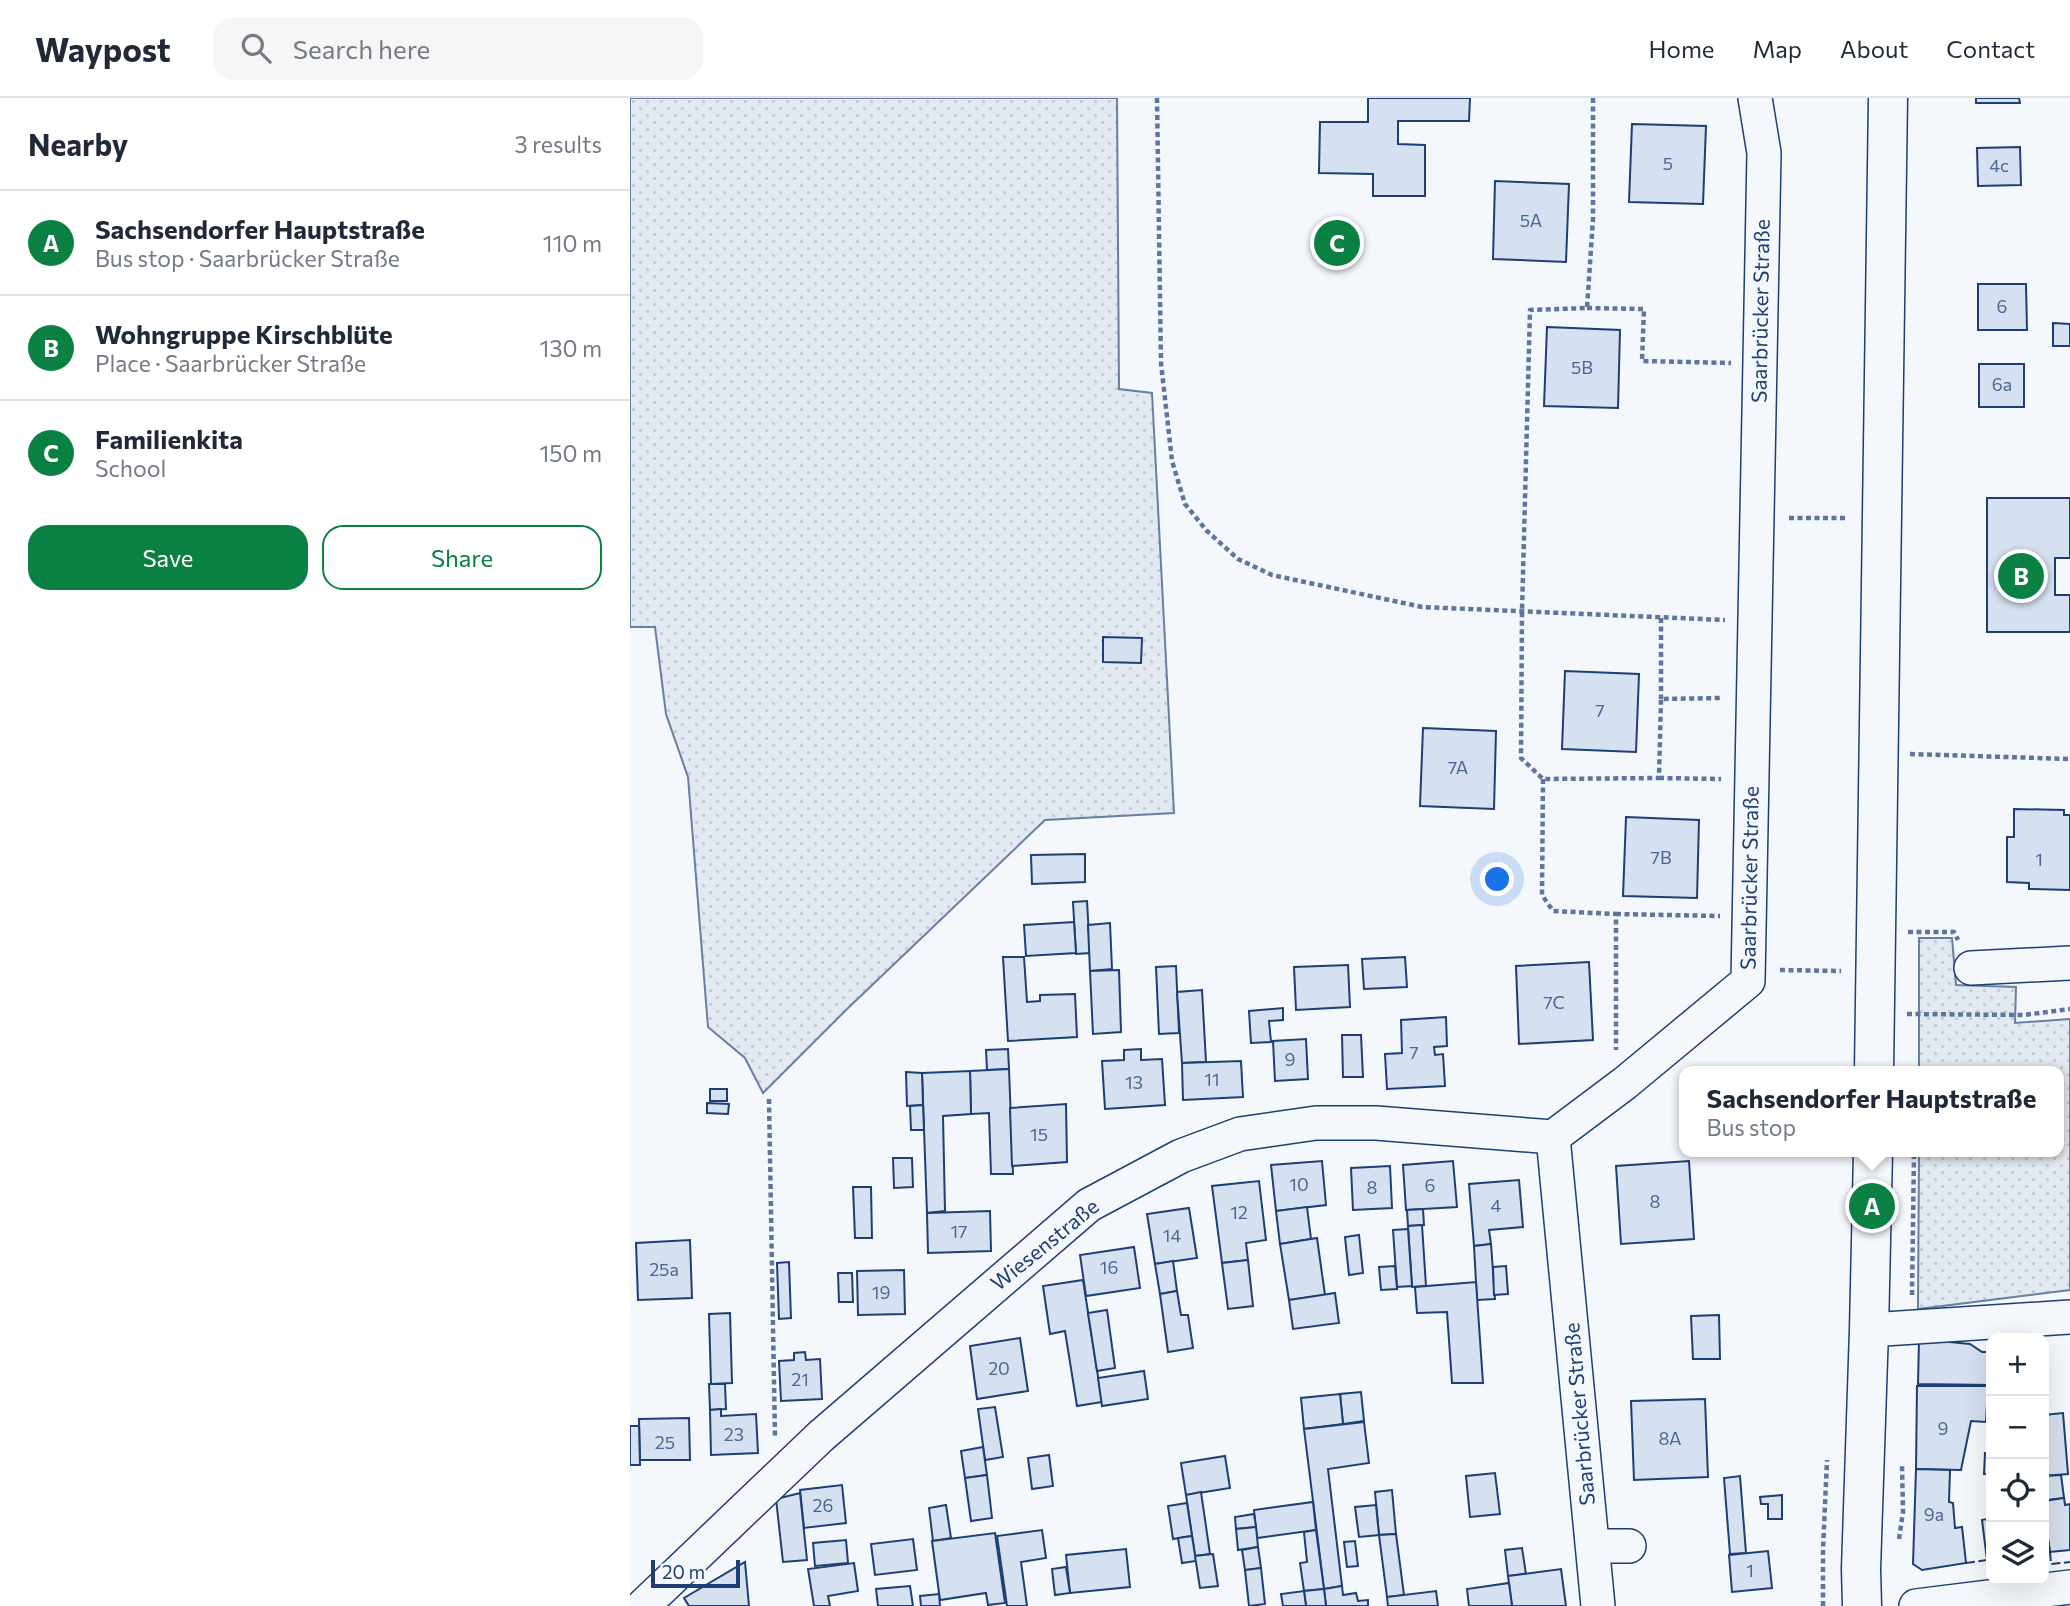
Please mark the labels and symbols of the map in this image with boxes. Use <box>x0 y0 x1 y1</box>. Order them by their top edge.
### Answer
house number: 5 <box>1663 152 1673 174</box>
house number: 4c <box>1989 154 2009 176</box>
house number: 5A <box>1520 209 1542 231</box>
pin: C <box>1314 217 1360 269</box>
street label: Saarbrücker Straße <box>1745 219 1774 403</box>
house number: 6 <box>1997 295 2007 317</box>
house number: 5B <box>1571 356 1593 378</box>
house number: 6a <box>1992 373 2012 395</box>
pin: B <box>1998 550 2044 602</box>
house number: 7 <box>1595 699 1605 721</box>
house number: 7A <box>1448 756 1468 778</box>
street label: Saarbrücker Straße <box>1734 786 1763 970</box>
house number: 7B <box>1650 846 1672 868</box>
house number: 1 <box>2035 848 2043 870</box>
your location <box>1480 862 1514 896</box>
house number: 7C <box>1543 991 1565 1013</box>
house number: 7 <box>1409 1041 1419 1063</box>
house number: 9 <box>1285 1048 1295 1070</box>
house number: 11 <box>1204 1068 1220 1090</box>
house number: 13 <box>1125 1071 1143 1093</box>
house number: 15 <box>1030 1123 1048 1145</box>
house number: 10 <box>1289 1173 1309 1195</box>
house number: 6 <box>1425 1174 1435 1196</box>
house number: 8 <box>1367 1176 1378 1198</box>
pin: A <box>1849 1180 1895 1232</box>
house number: 8 <box>1650 1190 1661 1212</box>
street label: Wiesenstraße <box>985 1193 1103 1295</box>
house number: 4 <box>1491 1194 1502 1216</box>
house number: 12 <box>1230 1201 1248 1223</box>
house number: 17 <box>950 1220 968 1242</box>
house number: 14 <box>1163 1224 1181 1246</box>
house number: 16 <box>1100 1256 1118 1278</box>
house number: 25a <box>649 1258 679 1280</box>
house number: 19 <box>872 1281 890 1303</box>
street label: Saarbrücker Straße <box>1558 1322 1599 1507</box>
house number: 20 <box>988 1357 1010 1379</box>
house number: 21 <box>791 1368 809 1390</box>
house number: 9 <box>1938 1417 1948 1439</box>
house number: 23 <box>724 1423 744 1445</box>
house number: 8A <box>1659 1427 1681 1449</box>
house number: 25 <box>655 1431 675 1453</box>
house number: 26 <box>813 1494 833 1516</box>
house number: 9a <box>1924 1503 1944 1525</box>
scale bar <box>651 1557 740 1589</box>
house number: 1 <box>1746 1559 1754 1581</box>

